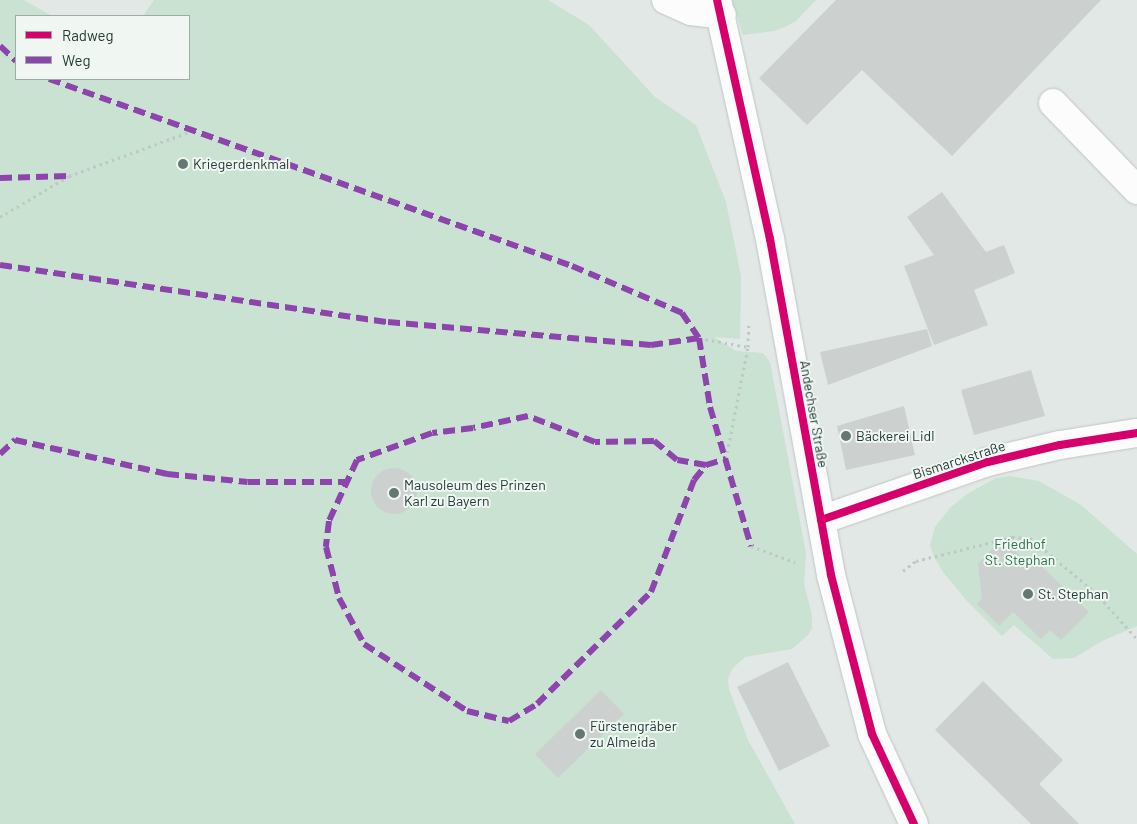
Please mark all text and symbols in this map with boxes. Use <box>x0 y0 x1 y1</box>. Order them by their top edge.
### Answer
legend <box>15 15 190 80</box>
text: Radweg <box>62 26 114 44</box>
text: Weg <box>62 51 90 69</box>
place label: Kriegerdenkmal <box>193 156 289 172</box>
marker: Kriegerdenkmal <box>177 158 189 170</box>
street label: Andechser Straße <box>796 359 832 469</box>
place label: Bäckerei Lidl <box>856 428 934 444</box>
marker: Bäckerei Lidl <box>840 430 852 442</box>
street label: Bismarckstraße <box>911 437 1007 483</box>
place label: Mausoleum des Prinzen Karl zu Bayern <box>404 477 546 510</box>
marker: Mausoleum des Prinzen Karl zu Bayern <box>388 487 400 499</box>
park label: Friedhof St. Stephan <box>985 536 1055 568</box>
place label: St. Stephan <box>1038 586 1108 602</box>
marker: St. Stephan <box>1022 588 1034 600</box>
place label: Fürstengräber zu Almeida <box>590 718 677 750</box>
marker: Fürstengräber zu Almeida <box>574 728 586 740</box>

